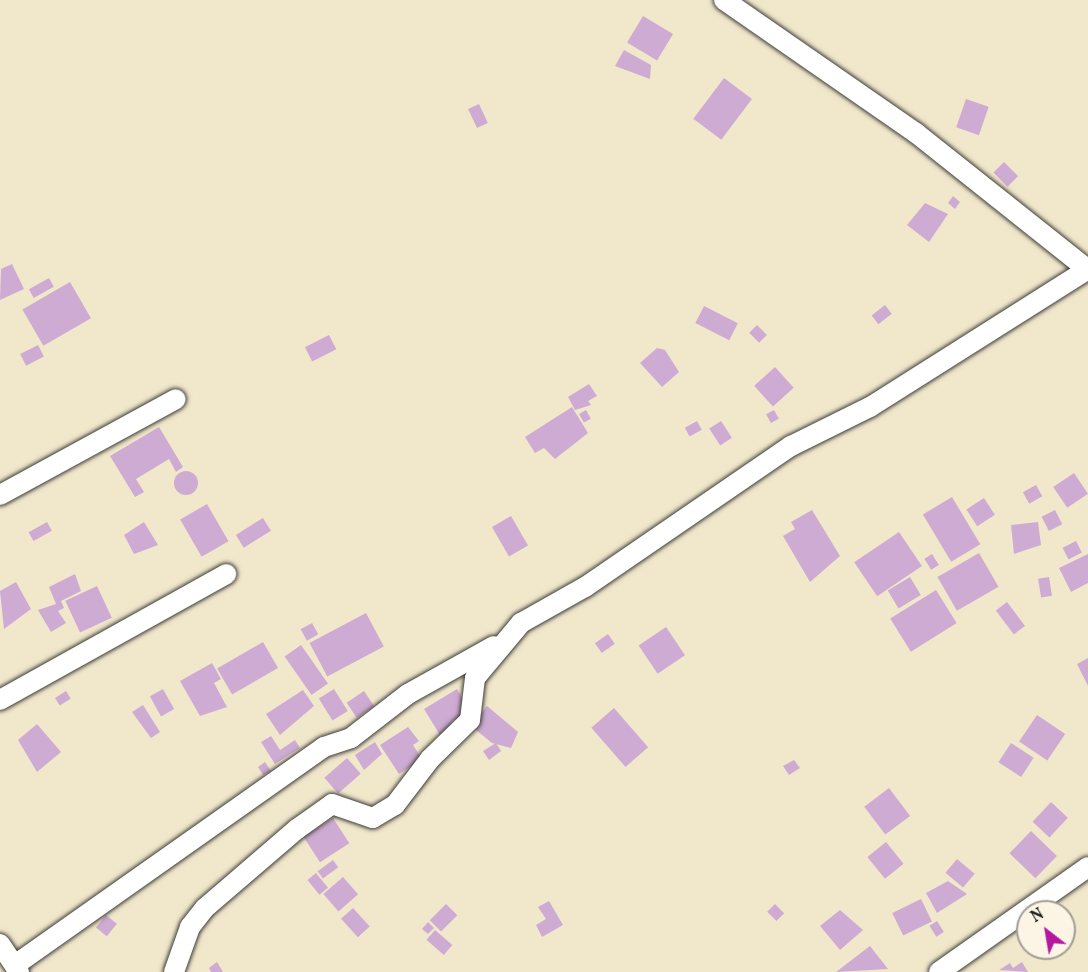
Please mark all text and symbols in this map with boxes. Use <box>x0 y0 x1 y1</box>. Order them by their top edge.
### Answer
north arrow <box>1016 900 1076 960</box>
text: N <box>1027 904 1048 929</box>

